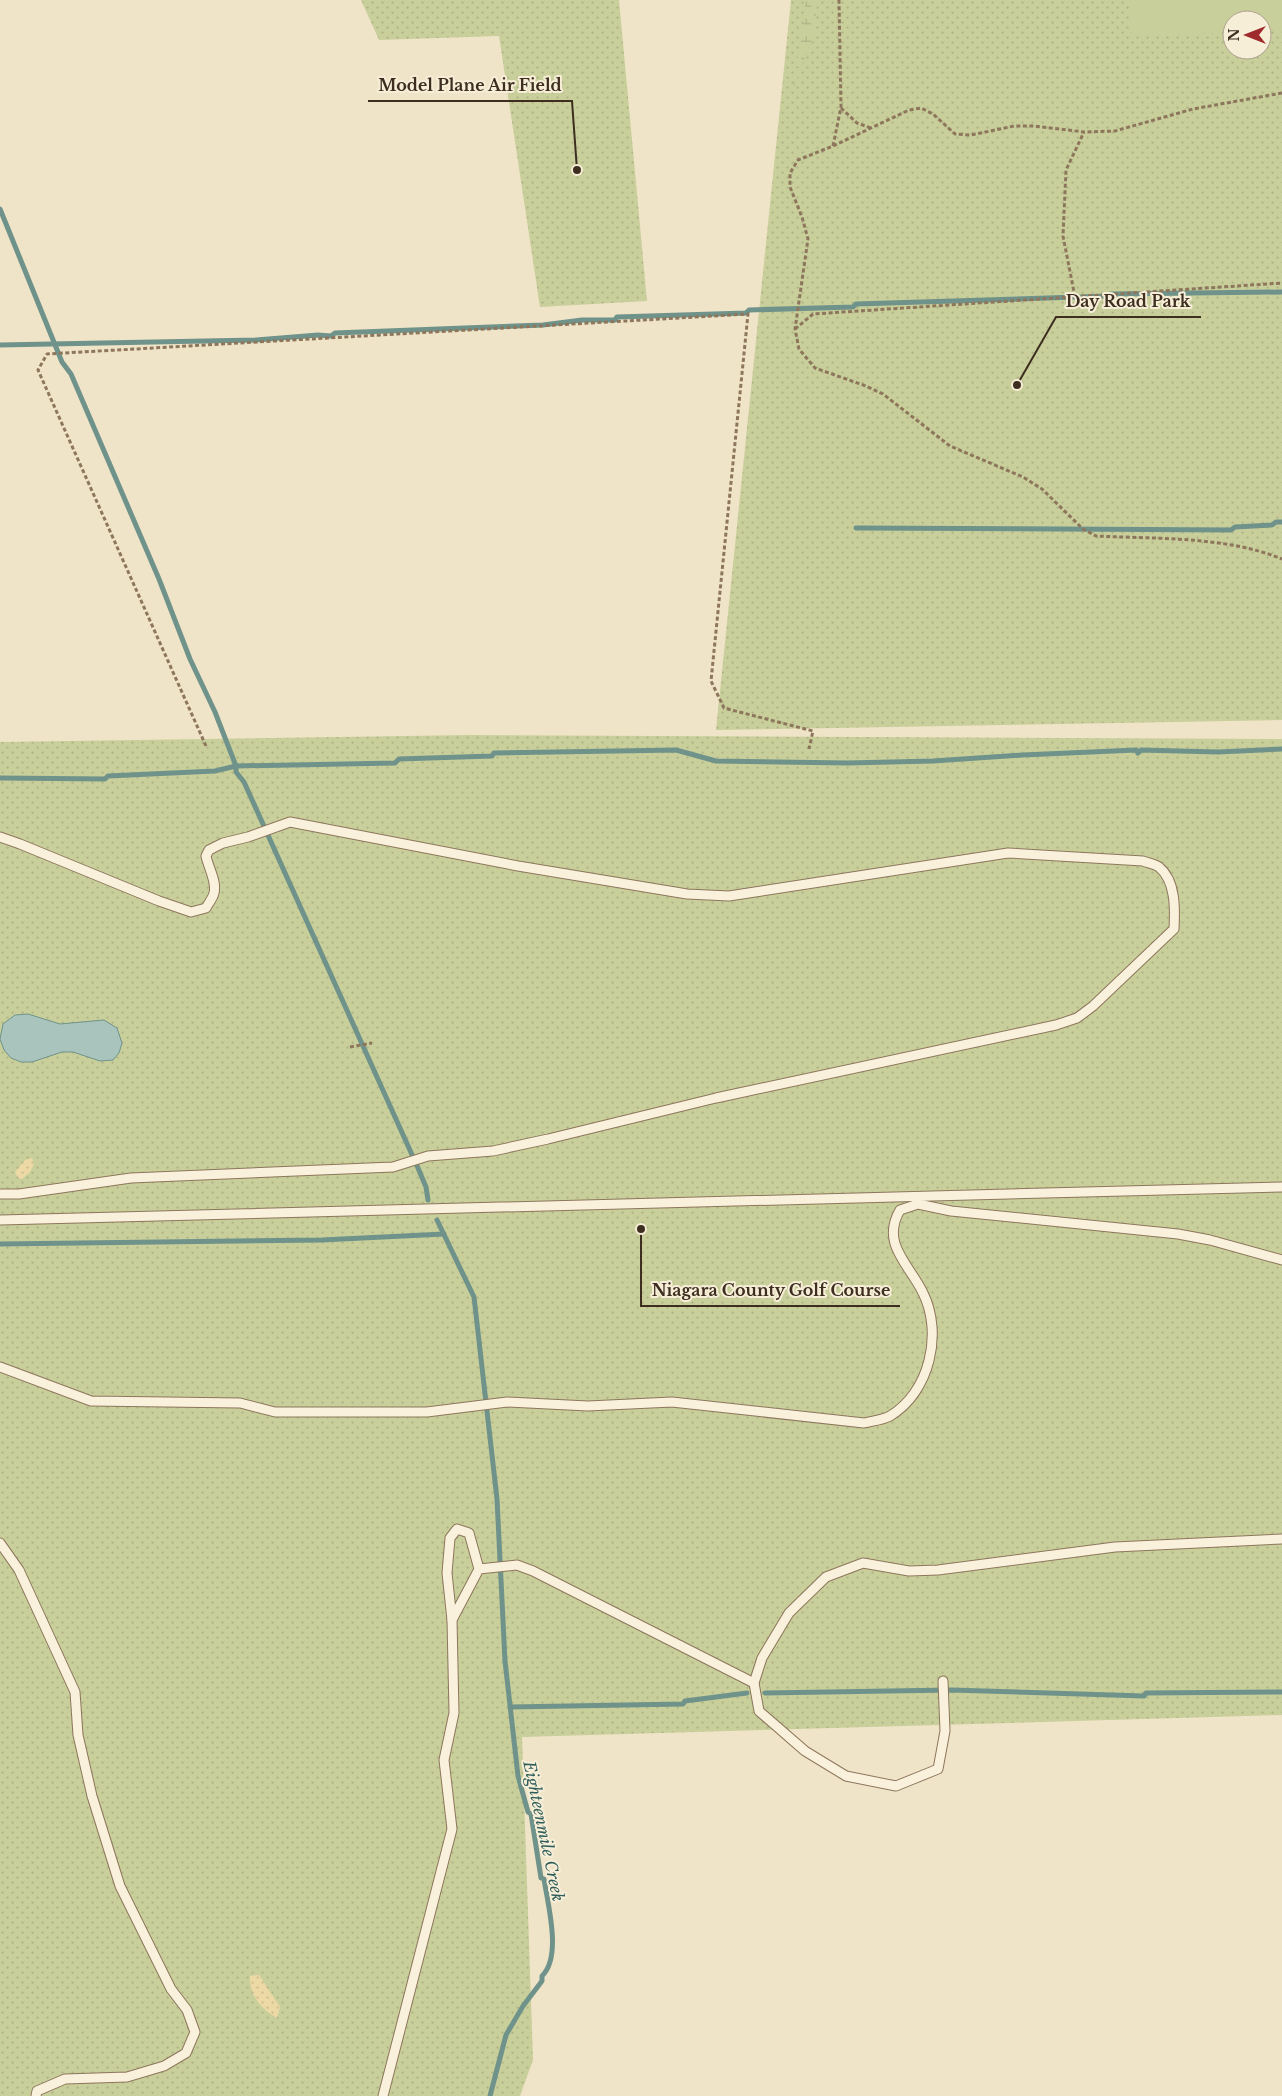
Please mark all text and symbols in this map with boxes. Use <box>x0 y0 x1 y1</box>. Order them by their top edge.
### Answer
north arrow <box>1222 10 1272 60</box>
text: N <box>1225 28 1243 42</box>
callout: Model Plane Air Field <box>368 70 572 101</box>
text: Model Plane Air Field <box>378 75 562 95</box>
callout: Day Road Park <box>1056 286 1201 317</box>
text: Day Road Park <box>1066 291 1191 311</box>
callout: Niagara County Golf Course <box>641 1275 900 1306</box>
text: Niagara County Golf Course <box>652 1280 890 1300</box>
water label: Eighteenmile Creek <box>519 1758 569 1903</box>

